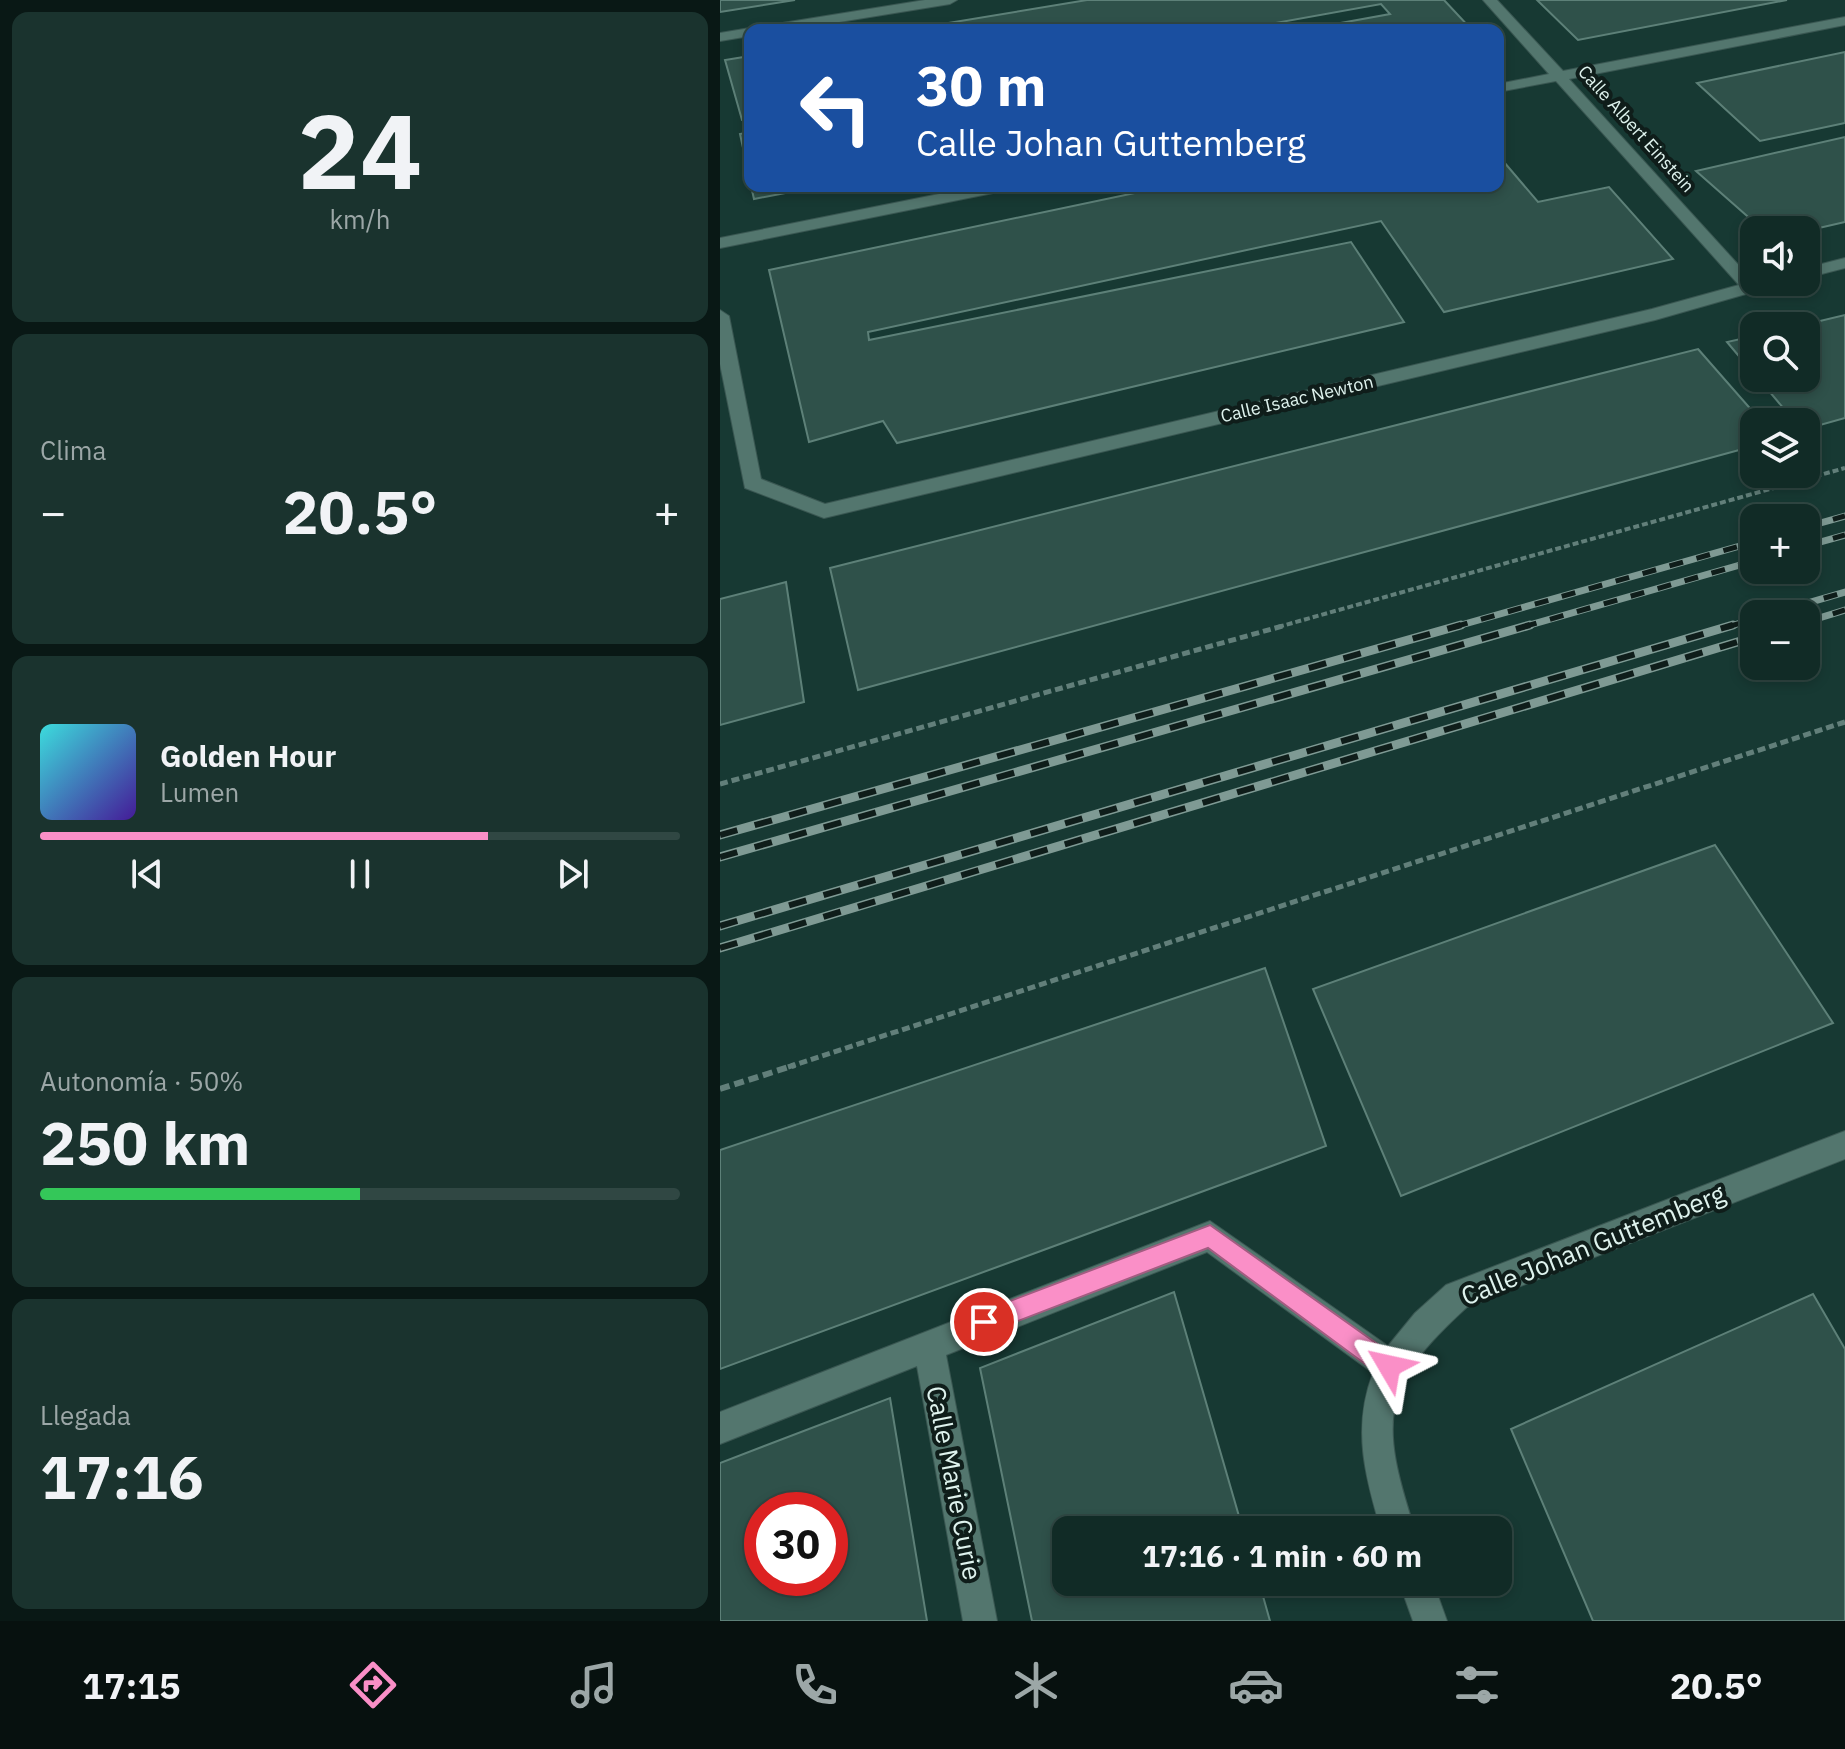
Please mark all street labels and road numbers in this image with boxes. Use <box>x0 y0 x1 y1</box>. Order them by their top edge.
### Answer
street label: Calle Albert Einstein <box>1573 60 1700 197</box>
street label: Calle Isaac Newton <box>1218 370 1375 427</box>
street label: Calle Johan Guttemberg <box>1456 1175 1730 1313</box>
street label: Calle Marie Curie <box>919 1383 990 1583</box>

